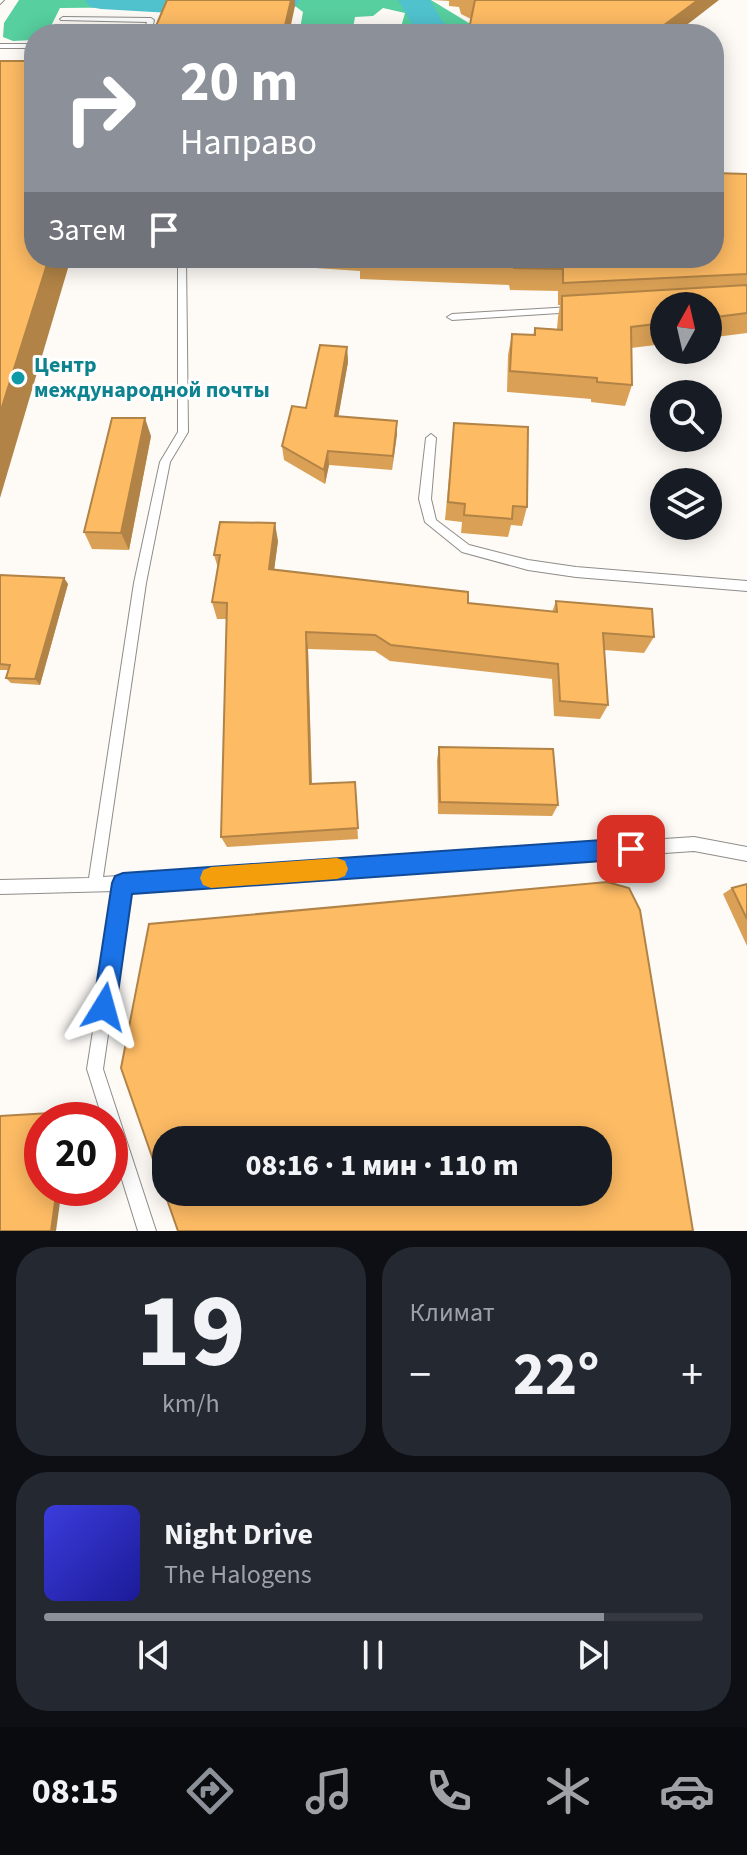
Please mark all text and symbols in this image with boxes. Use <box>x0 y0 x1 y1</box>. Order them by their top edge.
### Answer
text: 20 m <box>180 43 298 122</box>
icon: right <box>48 56 152 160</box>
text: Направо <box>180 117 317 168</box>
icon: arrive <box>142 208 186 252</box>
text: Затем <box>48 209 126 252</box>
north arrow <box>650 292 722 364</box>
map controls <box>650 292 722 540</box>
place label: Центр международной почты <box>34 349 270 406</box>
marker: Центр международной почты <box>9 369 27 387</box>
button: search <box>650 380 722 452</box>
button: layers <box>650 468 722 540</box>
pin <box>597 815 665 883</box>
icon: arrive <box>609 827 653 871</box>
position arrow <box>62 965 146 1049</box>
speed limit sign: 20 <box>24 1102 128 1206</box>
text: 08:16 · 1 мин · 110 m <box>245 1144 519 1187</box>
text: 19 <box>136 1259 246 1407</box>
text: Климат <box>410 1294 495 1331</box>
text: 22° <box>513 1333 599 1418</box>
text: − <box>410 1344 431 1407</box>
text: + <box>681 1344 703 1407</box>
text: km/h <box>162 1385 220 1422</box>
text: Night Drive <box>164 1513 313 1556</box>
text: The Halogens <box>164 1556 312 1593</box>
icon: previous <box>132 1633 176 1677</box>
icon: pause <box>351 1633 395 1677</box>
icon: next <box>571 1633 615 1677</box>
icon: directions <box>182 1763 238 1819</box>
icon: music <box>301 1763 357 1819</box>
icon: phone <box>421 1763 477 1819</box>
icon: climate <box>540 1763 596 1819</box>
icon: car <box>659 1763 715 1819</box>
text: 08:15 <box>32 1766 119 1817</box>

